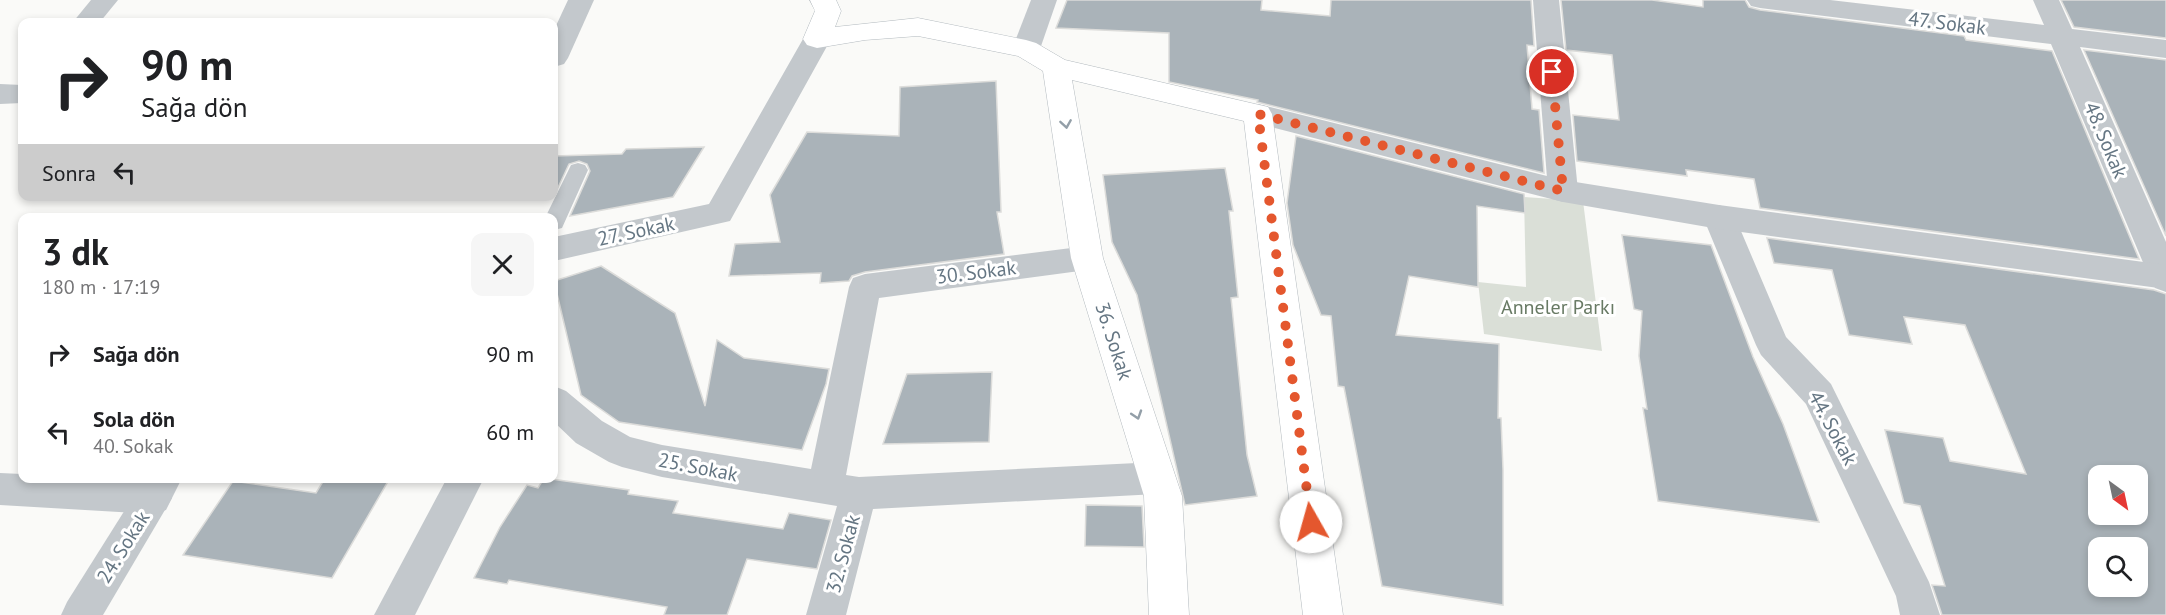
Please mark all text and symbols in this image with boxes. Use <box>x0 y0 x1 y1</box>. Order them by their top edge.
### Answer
street label: 47. Sokak <box>1907 5 1988 41</box>
text: 90 m <box>141 37 233 92</box>
icon: right <box>42 42 120 120</box>
pin <box>1526 46 1577 97</box>
icon: arrive <box>1535 55 1568 88</box>
text: Sağa dön <box>141 90 248 124</box>
street label: 48. Sokak <box>2078 98 2134 182</box>
one-way arrow <box>1059 120 1071 129</box>
icon: left <box>108 156 141 189</box>
text: Sonra <box>42 159 96 187</box>
street label: 27. Sokak <box>595 210 677 252</box>
text: 3 dk <box>42 228 109 275</box>
button: close <box>471 233 534 296</box>
street label: 30. Sokak <box>935 254 1018 290</box>
text: 180 m · 17:19 <box>42 274 160 300</box>
park label: Anneler Parkı <box>1501 294 1615 320</box>
street label: 36. Sokak <box>1089 299 1139 384</box>
icon: right <box>42 338 75 371</box>
text: Sağa dön <box>93 340 180 368</box>
text: 90 m <box>486 340 534 368</box>
street label: 44. Sokak <box>1803 386 1864 470</box>
text: Sola dön <box>93 405 175 433</box>
one-way arrow <box>1130 409 1142 420</box>
icon: left <box>42 416 75 449</box>
text: 60 m <box>486 418 534 446</box>
text: 40. Sokak <box>93 433 173 459</box>
street label: 25. Sokak <box>656 447 740 488</box>
north arrow <box>2088 465 2148 525</box>
map controls <box>2088 465 2148 597</box>
position arrow <box>1279 490 1343 554</box>
street label: 24. Sokak <box>91 506 156 588</box>
street label: 32. Sokak <box>820 511 866 596</box>
button: search <box>2088 537 2148 597</box>

